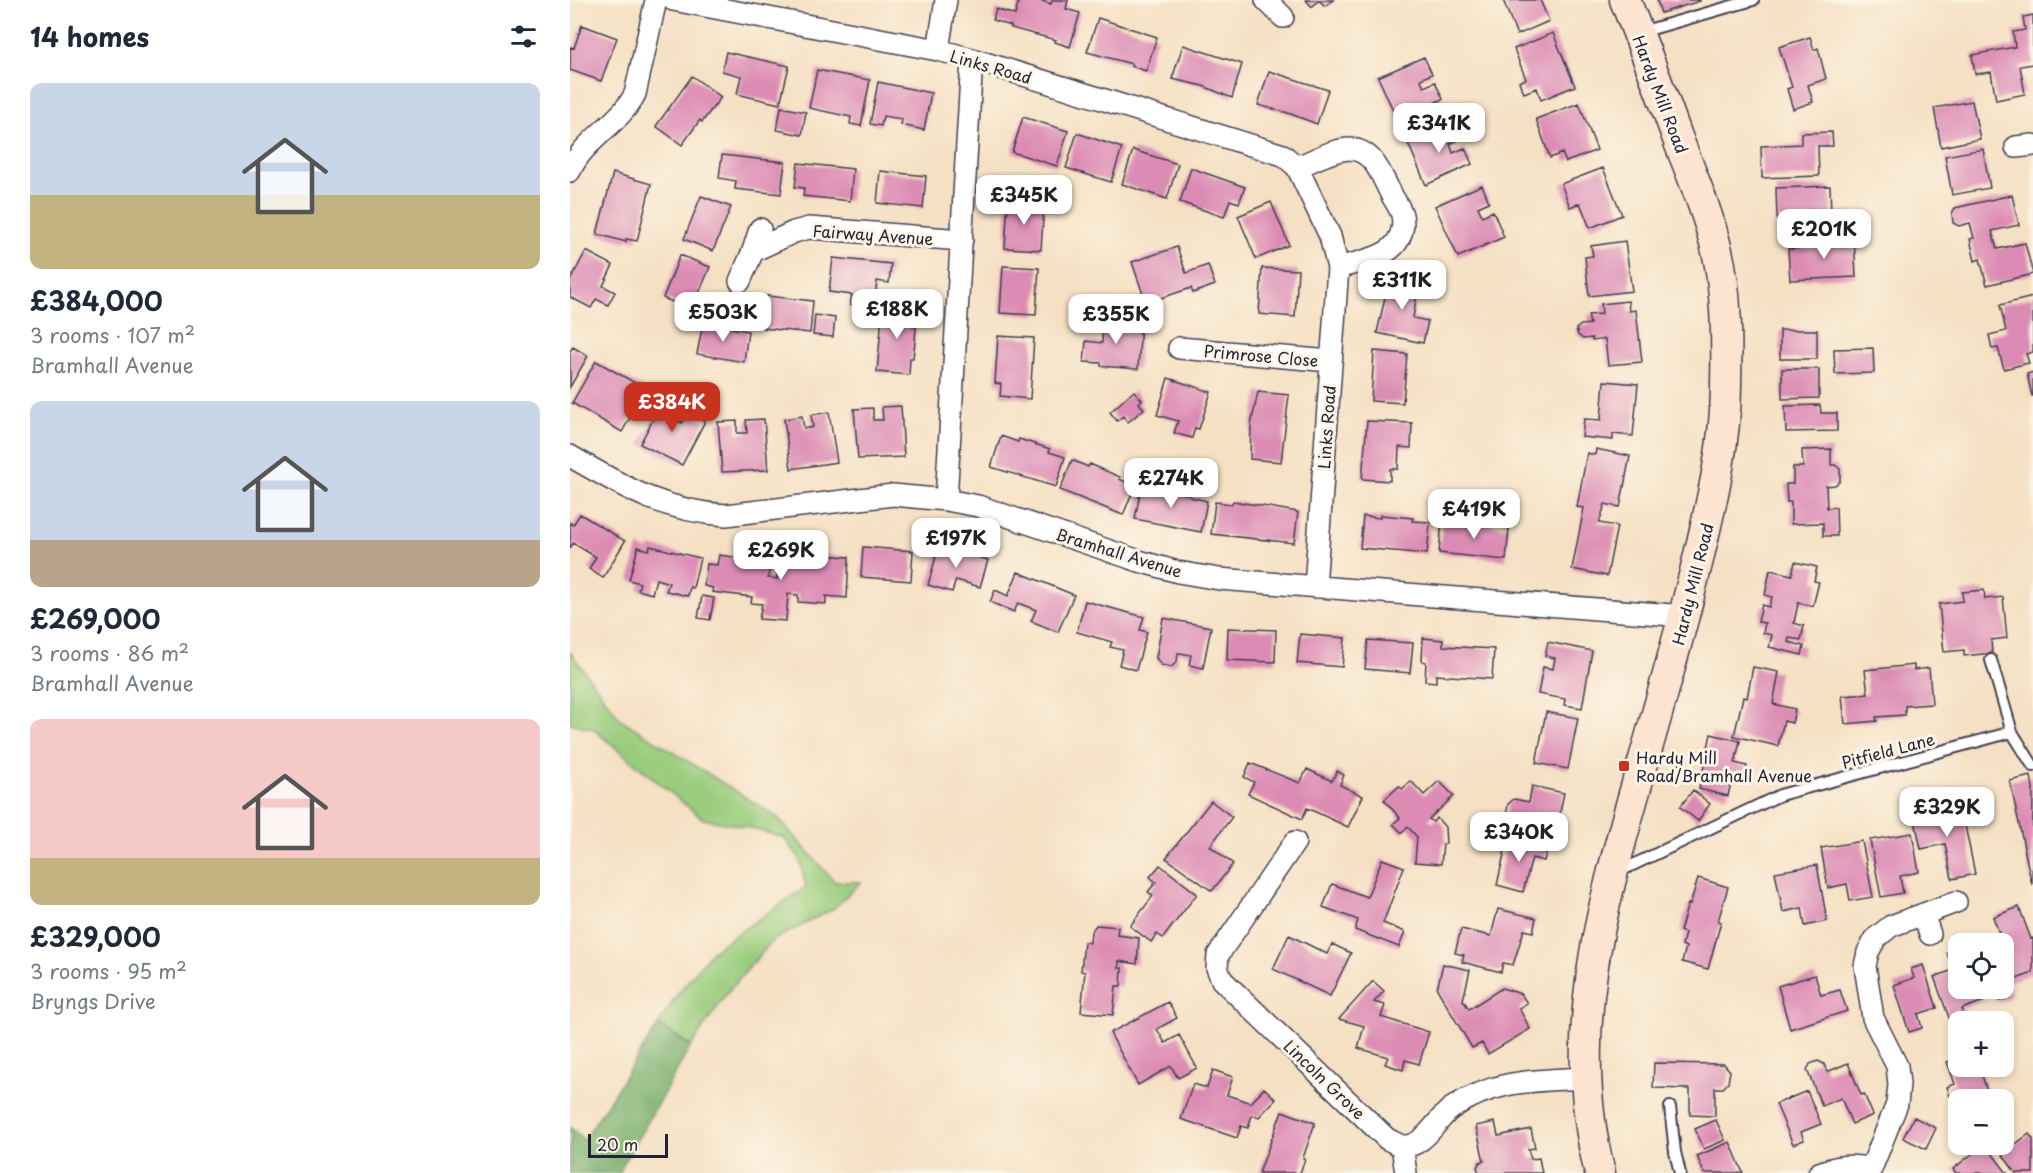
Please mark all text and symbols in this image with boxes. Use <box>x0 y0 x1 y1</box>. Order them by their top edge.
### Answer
text: 14 homes <box>30 17 149 56</box>
icon: filters <box>507 20 540 53</box>
street label: Hardy Mill Road <box>1627 31 1695 157</box>
street label: Links Road <box>947 43 1035 89</box>
pin: £341K <box>1397 103 1481 154</box>
text: £341K <box>1407 107 1471 137</box>
icon: home <box>231 122 339 230</box>
pin: £345K <box>982 175 1066 226</box>
text: £345K <box>990 179 1058 209</box>
pin: £201K <box>1782 209 1866 260</box>
text: £201K <box>1791 213 1857 243</box>
street label: Fairway Avenue <box>812 218 934 250</box>
pin: £311K <box>1360 260 1444 311</box>
text: £311K <box>1372 264 1432 294</box>
text: £384,000 <box>30 281 163 320</box>
pin: £188K <box>855 289 939 340</box>
pin: £503K <box>681 292 765 343</box>
text: £188K <box>866 293 928 323</box>
pin: £355K <box>1074 294 1158 345</box>
text: £503K <box>688 296 758 326</box>
text: £355K <box>1082 298 1150 328</box>
text: 3 rooms · 107 m² <box>30 320 195 350</box>
street label: Primrose Close <box>1203 338 1319 372</box>
text: Bramhall Avenue <box>30 350 194 380</box>
pin: £384K <box>630 382 714 433</box>
street label: Links Road <box>1311 384 1341 470</box>
text: £384K <box>638 386 706 416</box>
icon: home <box>231 440 339 548</box>
pin: £274K <box>1129 458 1213 509</box>
text: £274K <box>1138 462 1204 492</box>
pin: £419K <box>1432 489 1516 540</box>
text: £419K <box>1442 493 1506 523</box>
pin: £197K <box>914 518 998 569</box>
street label: Hardy Mill Road <box>1665 520 1719 648</box>
street label: Bramhall Avenue <box>1053 521 1185 583</box>
text: £197K <box>925 522 987 552</box>
pin: £269K <box>739 530 823 581</box>
text: £269K <box>747 534 815 564</box>
text: £269,000 <box>30 599 160 638</box>
text: 3 rooms · 86 m² <box>30 638 189 668</box>
text: Bramhall Avenue <box>30 668 194 698</box>
street label: Pitfield Lane <box>1839 726 1937 774</box>
place label: Hardy Mill Road/Bramhall Avenue <box>1636 745 1812 787</box>
icon: home <box>231 758 339 866</box>
marker: Hardy Mill Road/Bramhall Avenue <box>1617 759 1631 773</box>
pin: £329K <box>1905 787 1989 838</box>
text: £329K <box>1913 791 1981 821</box>
pin: £340K <box>1477 812 1561 863</box>
text: £340K <box>1484 816 1554 846</box>
text: £329,000 <box>30 917 161 956</box>
map controls <box>1948 933 2014 1155</box>
button: locate <box>1948 933 2014 999</box>
text: 3 rooms · 95 m² <box>30 956 187 986</box>
text: Bryngs Drive <box>30 986 156 1016</box>
button: + <box>1948 1011 2014 1077</box>
street label: Lincoln Grove <box>1279 1034 1371 1124</box>
button: − <box>1948 1089 2014 1155</box>
scale bar <box>588 1131 668 1158</box>
text: 20 m <box>597 1132 638 1156</box>

